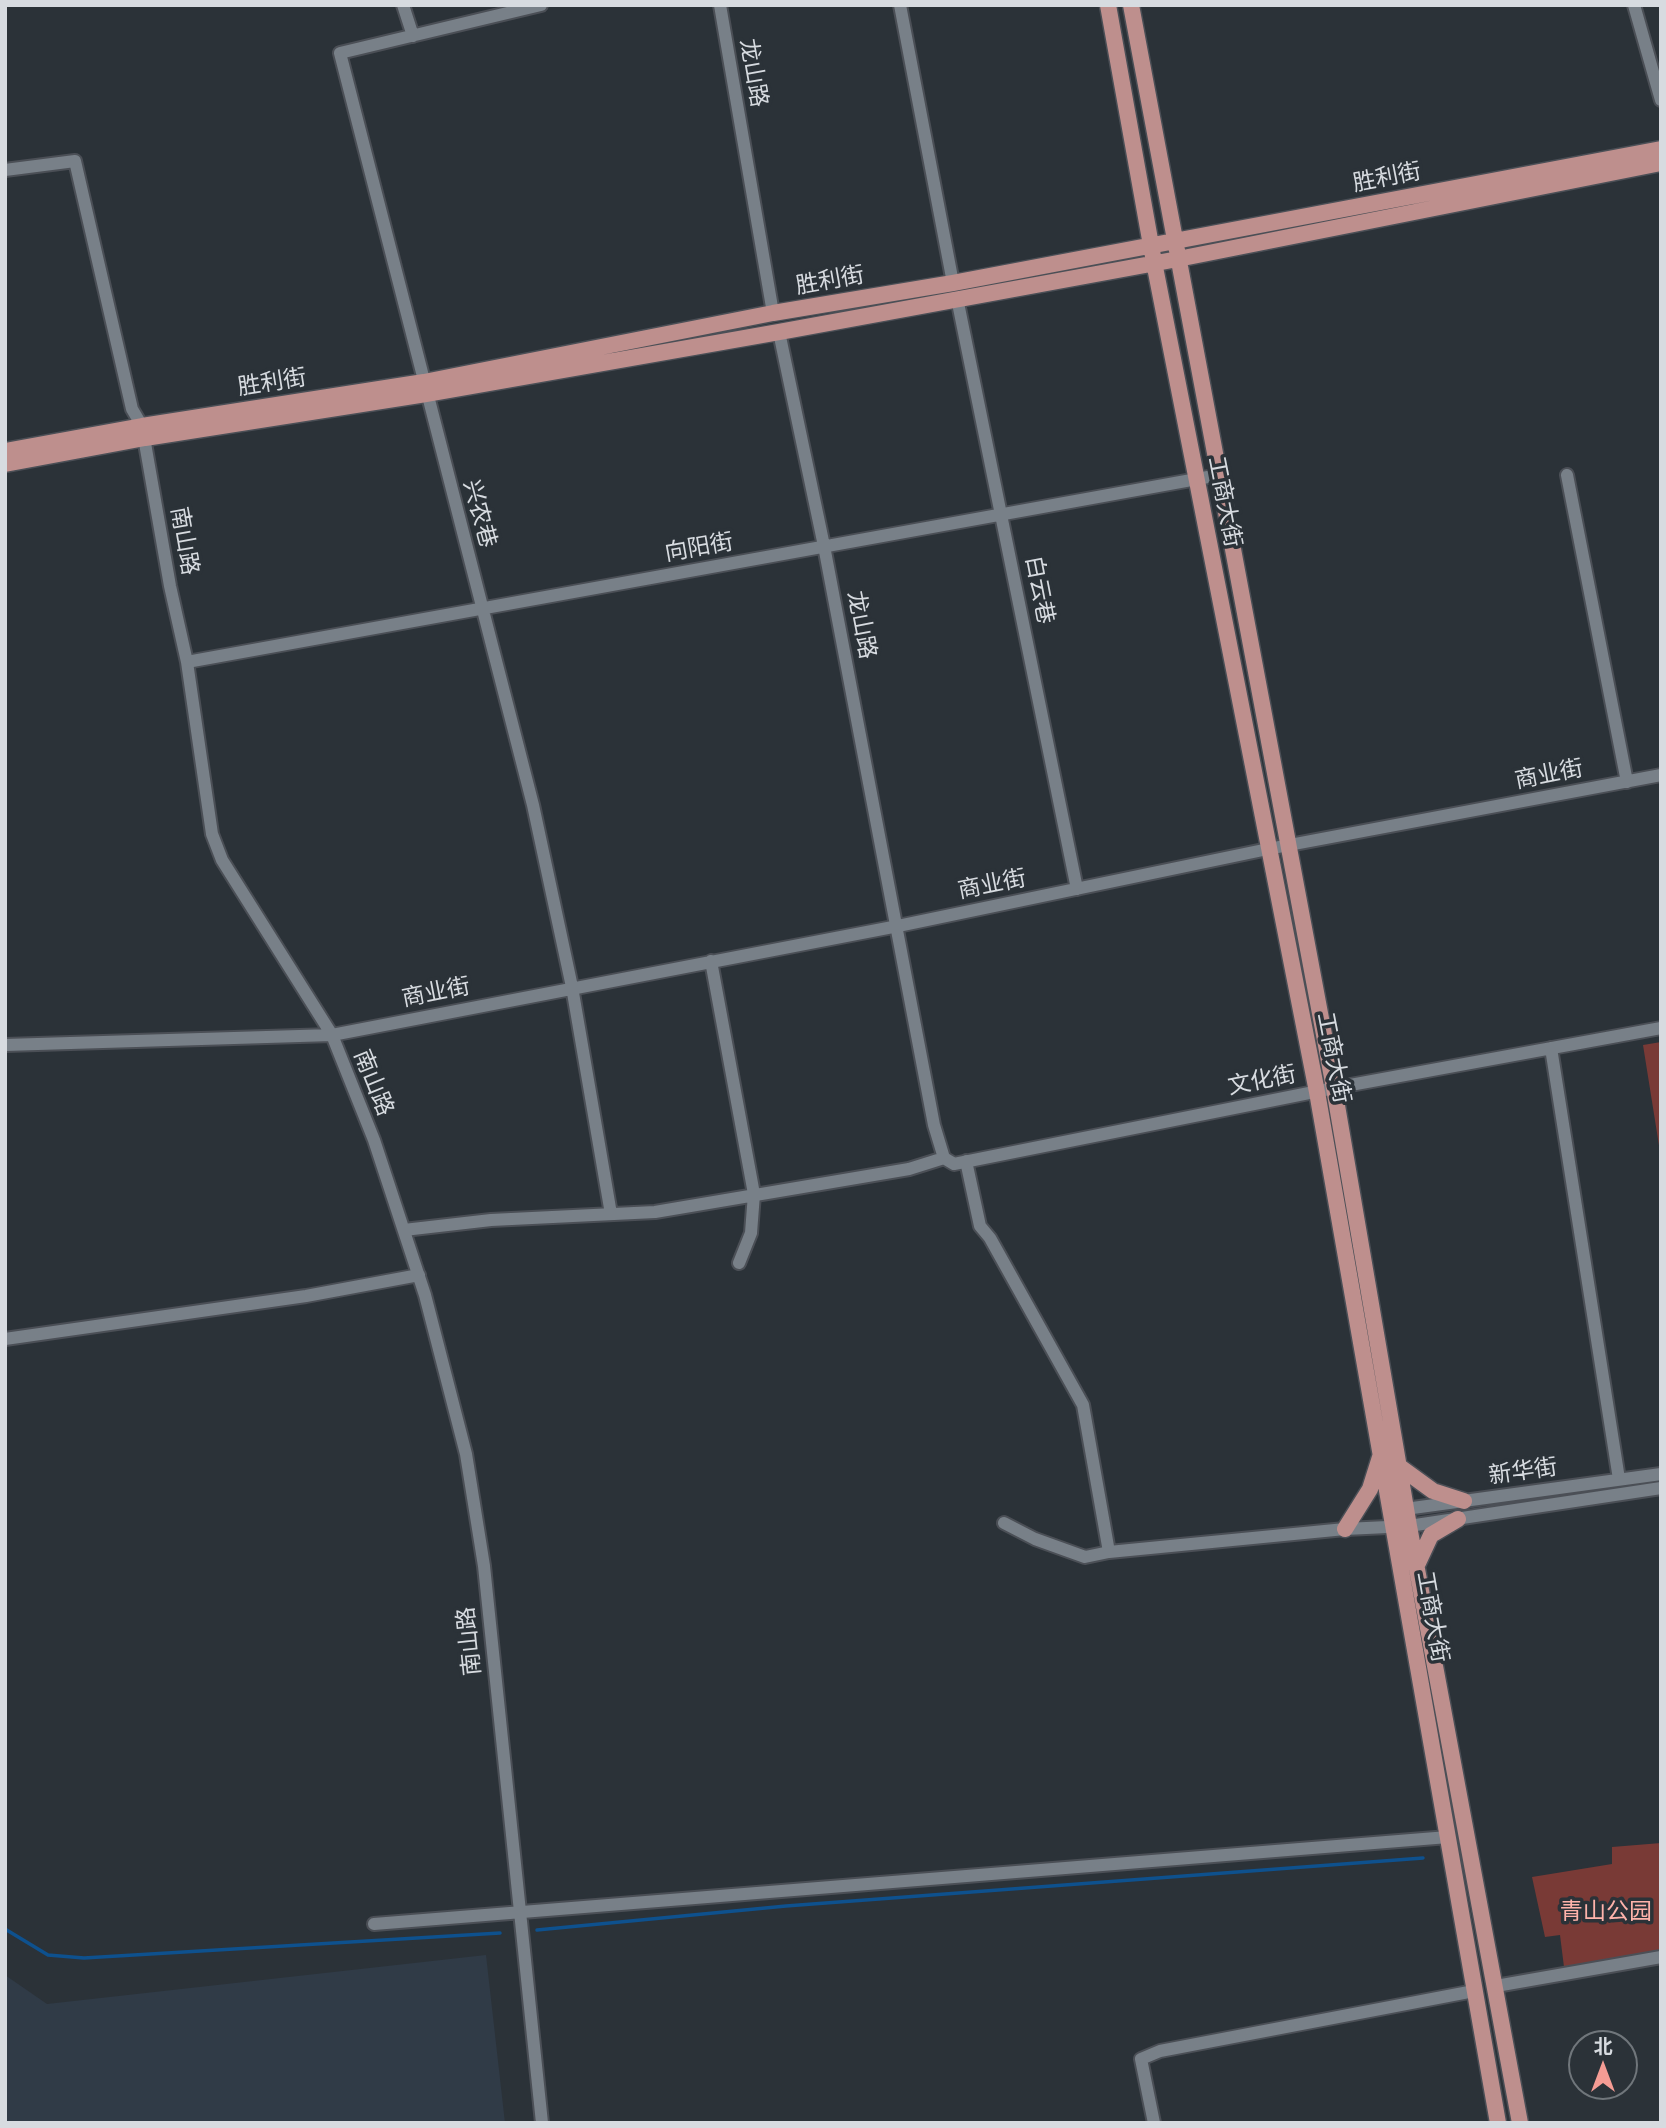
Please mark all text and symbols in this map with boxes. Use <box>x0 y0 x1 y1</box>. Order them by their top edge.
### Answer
street label: 龙山路 <box>733 37 773 109</box>
street label: 胜利街 <box>1351 158 1423 198</box>
street label: 胜利街 <box>794 261 866 301</box>
street label: 胜利街 <box>236 364 308 402</box>
street label: 工商大街 <box>1202 454 1246 550</box>
street label: 兴农巷 <box>457 477 501 551</box>
street label: 南山路 <box>164 505 204 577</box>
street label: 向阳街 <box>663 528 735 568</box>
street label: 白云巷 <box>1019 554 1059 626</box>
street label: 龙山路 <box>841 589 881 661</box>
street label: 商业街 <box>1513 755 1585 795</box>
street label: 商业街 <box>956 865 1028 905</box>
street label: 商业街 <box>400 973 472 1013</box>
street label: 工商大街 <box>1311 1010 1355 1106</box>
street label: 南山路 <box>347 1046 399 1120</box>
street label: 文化街 <box>1226 1061 1298 1101</box>
street label: 新华街 <box>1487 1454 1559 1490</box>
street label: 工商大街 <box>1410 1569 1454 1665</box>
street label: 南山路 <box>453 1605 487 1677</box>
park label: 青山公园 <box>1560 1898 1652 1926</box>
north arrow <box>1568 2030 1638 2100</box>
text: 北 <box>1593 2033 1613 2059</box>

